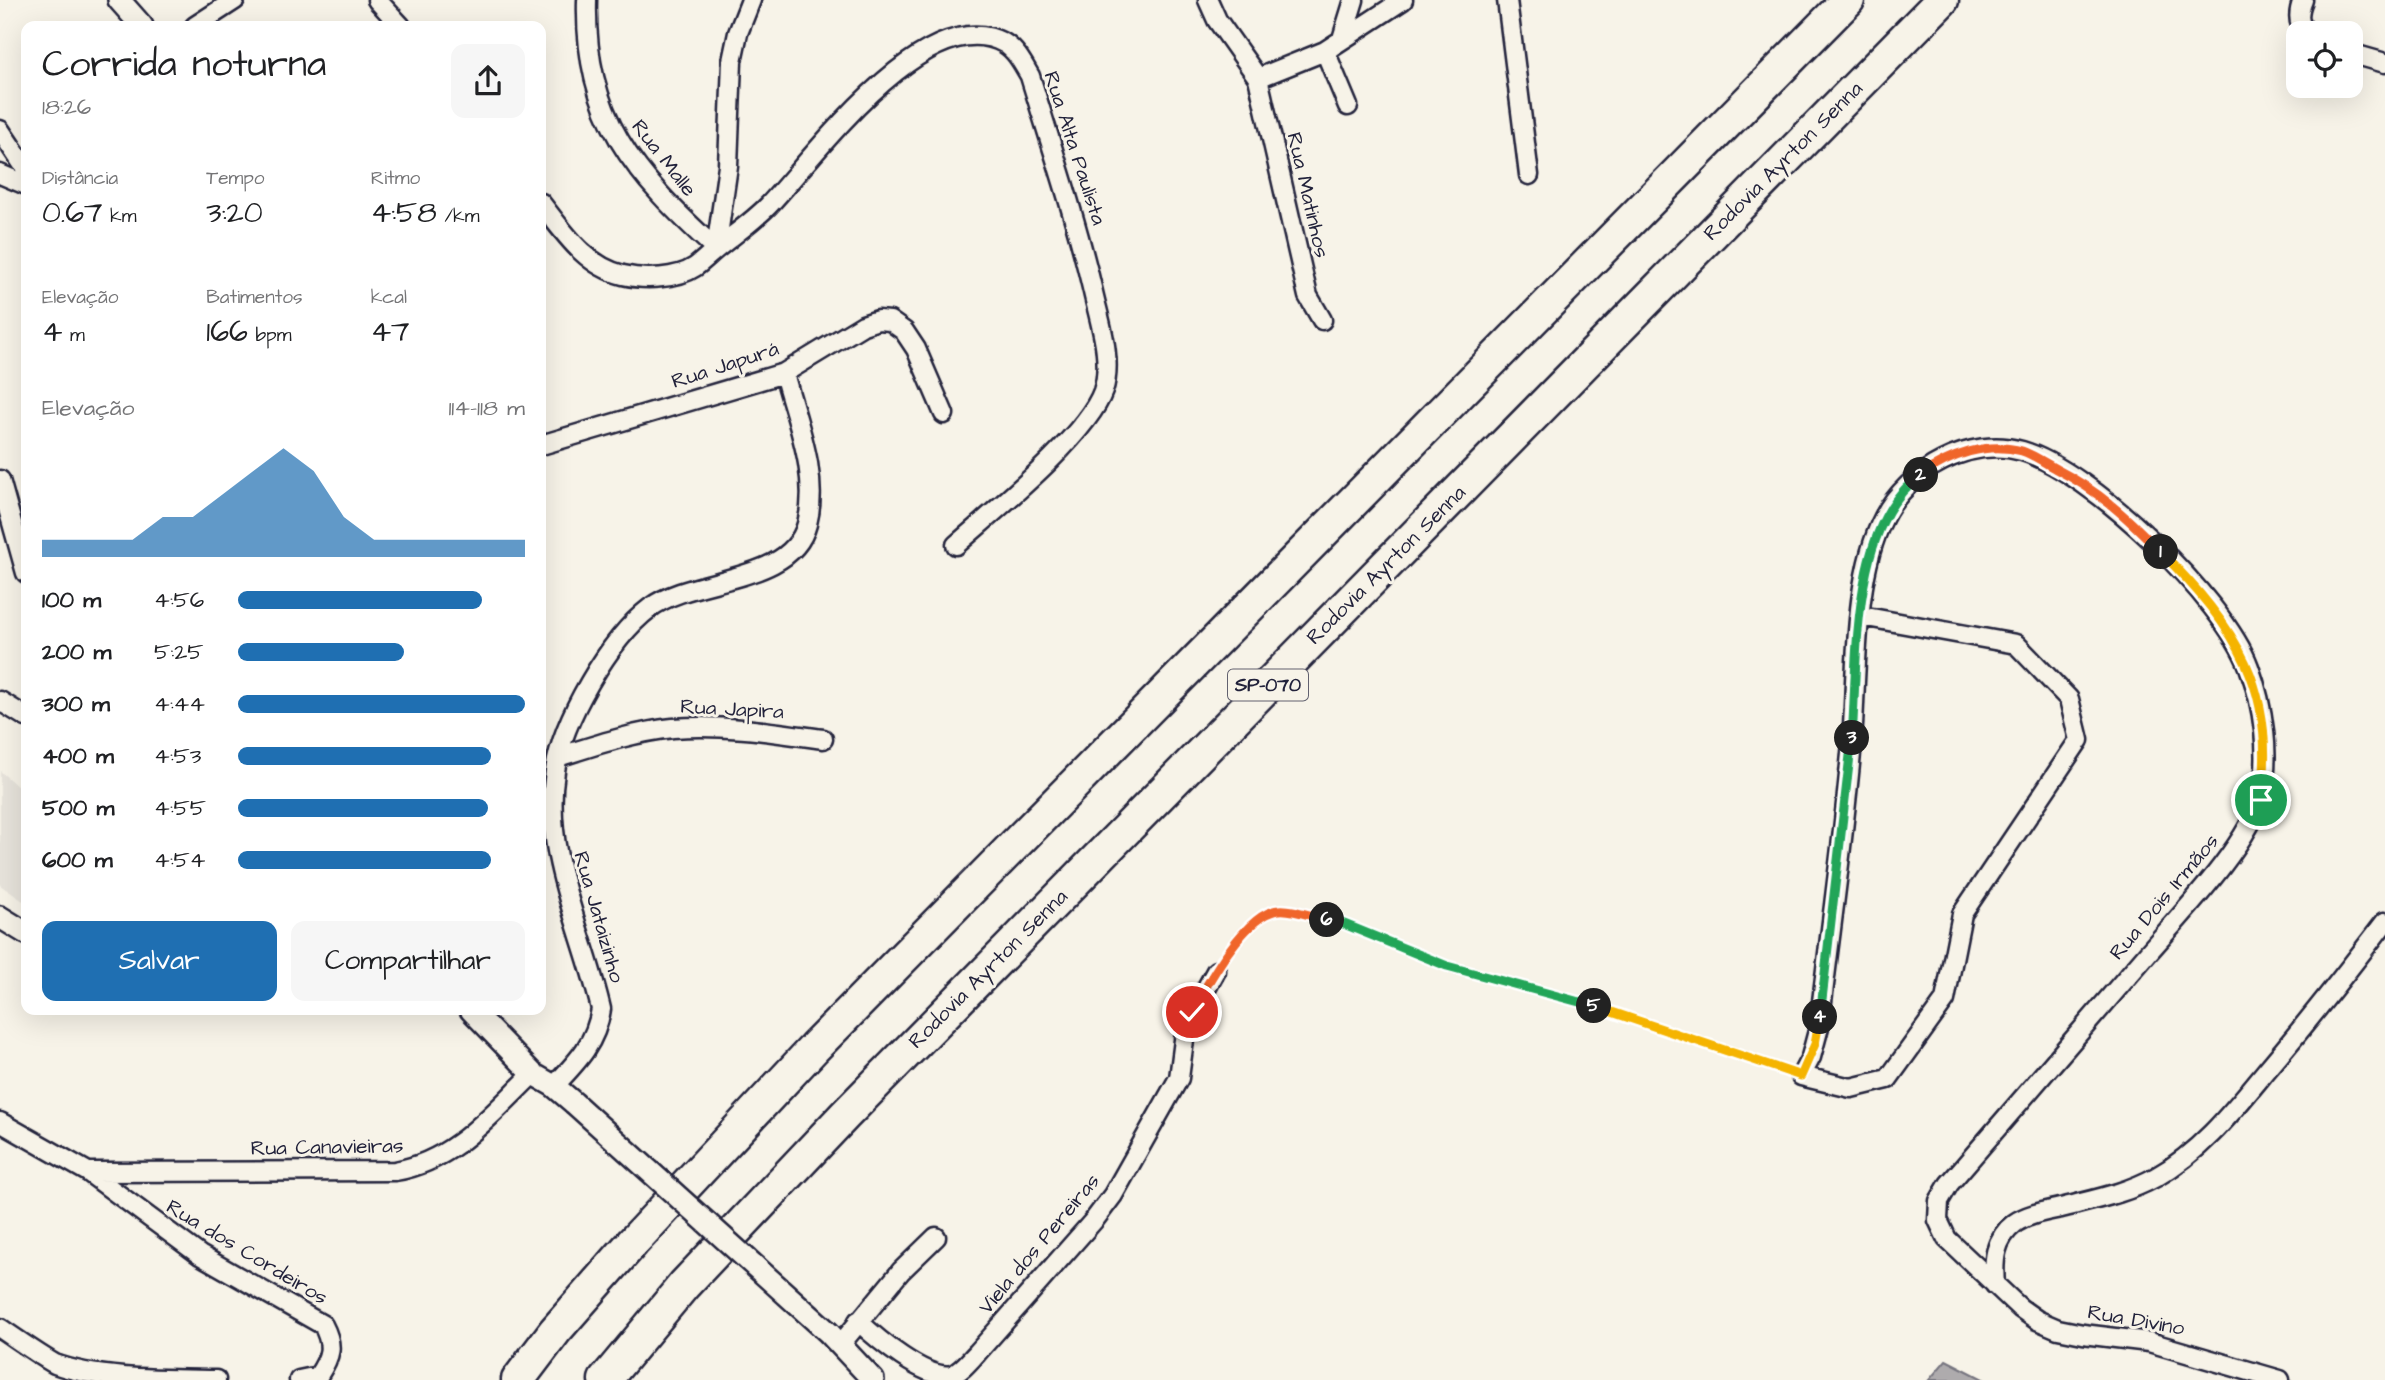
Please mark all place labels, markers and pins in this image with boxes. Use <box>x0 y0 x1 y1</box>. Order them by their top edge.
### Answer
pin: 2 <box>1904 458 1938 492</box>
pin: 1 <box>2144 534 2178 570</box>
pin: 3 <box>1834 720 1870 756</box>
pin <box>2231 770 2291 830</box>
pin: 6 <box>1310 902 1344 937</box>
pin <box>1162 982 1222 1042</box>
pin: 5 <box>1576 988 1612 1024</box>
pin: 4 <box>1802 1000 1838 1034</box>

